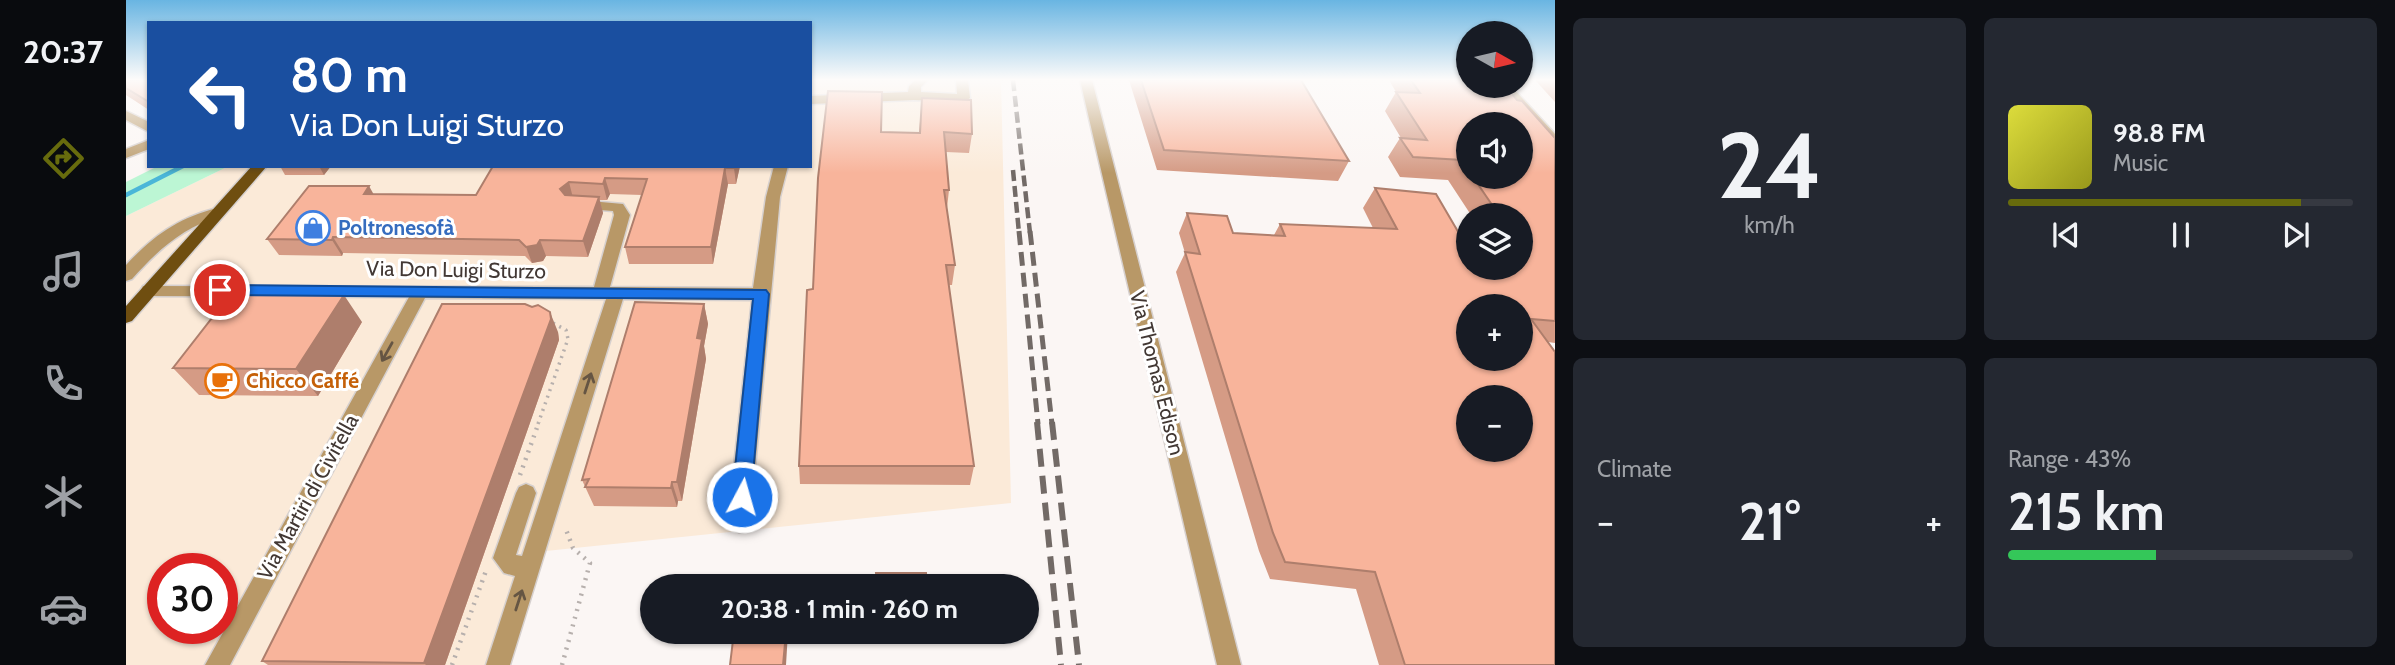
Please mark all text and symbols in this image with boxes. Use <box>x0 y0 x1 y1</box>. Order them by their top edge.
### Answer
north arrow <box>1456 21 1533 98</box>
map controls <box>1456 21 1533 462</box>
text: 20:37 <box>23 32 103 71</box>
text: 80 m <box>290 45 408 104</box>
icon: left <box>175 49 266 140</box>
text: Via Don Luigi Sturzo <box>290 105 564 144</box>
text: 24 <box>1717 110 1822 221</box>
button: sound <box>1456 112 1533 189</box>
text: 98.8 FM <box>2113 117 2206 149</box>
icon: directions <box>39 134 88 183</box>
text: Music <box>2113 149 2168 177</box>
button: layers <box>1456 203 1533 280</box>
shop icon: Poltronesofà <box>294 209 332 247</box>
text: km/h <box>1744 211 1795 239</box>
place label: Poltronesofà <box>338 215 455 240</box>
icon: previous <box>2047 216 2085 254</box>
icon: pause <box>2162 216 2200 254</box>
icon: next <box>2277 216 2315 254</box>
icon: music <box>39 247 88 296</box>
street label: Via Don Luigi Sturzo <box>366 255 546 284</box>
pin <box>190 260 250 320</box>
icon: arrive <box>201 271 239 309</box>
street label: Via Thomas Edison <box>1125 288 1190 458</box>
button: + <box>1456 294 1533 371</box>
one-way arrow <box>380 341 393 362</box>
icon: phone <box>39 359 88 408</box>
cafe icon: Chicco Caffé <box>203 362 241 400</box>
place label: Chicco Caffé <box>246 368 359 393</box>
one-way arrow <box>582 372 595 394</box>
button: − <box>1456 385 1533 462</box>
street label: Via Martiri di Civitella <box>252 410 363 584</box>
text: Range · 43% <box>2008 445 2131 473</box>
text: Climate <box>1597 455 1672 483</box>
position arrow <box>705 460 779 534</box>
icon: climate <box>39 472 88 521</box>
text: 215 km <box>2008 480 2165 543</box>
text: 21° <box>1739 490 1800 553</box>
text: − <box>1597 498 1614 545</box>
text: + <box>1925 498 1942 545</box>
speed limit sign: 30 <box>147 553 238 644</box>
icon: car <box>39 584 88 633</box>
one-way arrow <box>513 589 526 611</box>
text: 20:38 · 1 min · 260 m <box>721 593 958 625</box>

